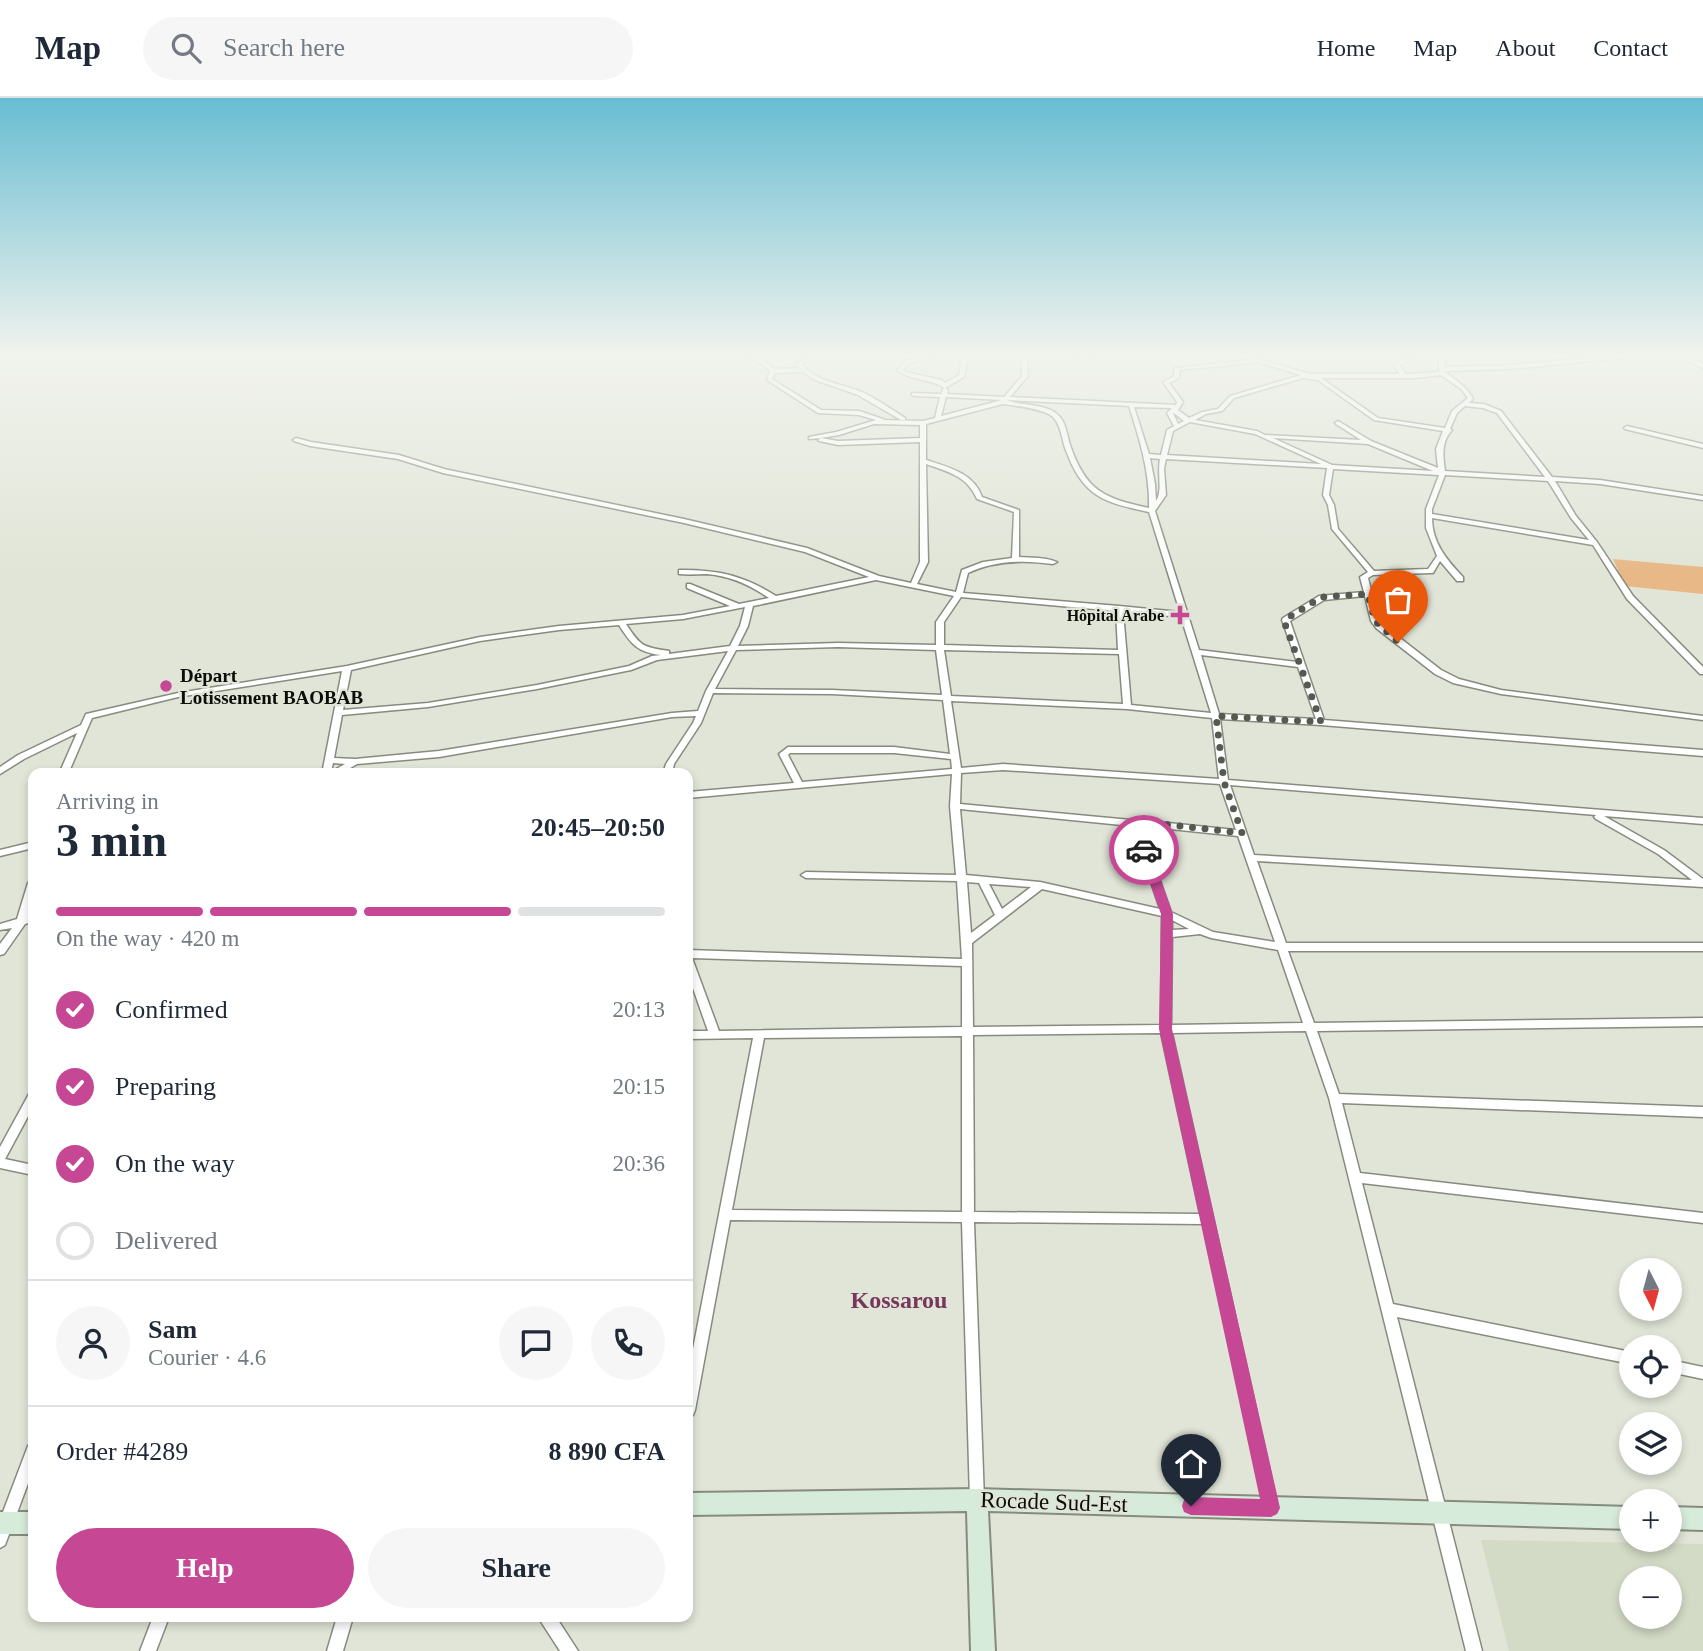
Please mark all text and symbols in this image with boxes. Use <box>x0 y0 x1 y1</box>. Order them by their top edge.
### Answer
search box <box>143 17 633 80</box>
icon: search <box>167 29 205 67</box>
text: Map <box>35 30 101 66</box>
text: Search here <box>223 33 345 62</box>
text: Home <box>1317 35 1375 61</box>
text: Map <box>1413 35 1457 61</box>
text: About <box>1495 35 1555 61</box>
text: Contact <box>1593 35 1668 61</box>
pin <box>1368 570 1428 642</box>
icon: bag <box>1379 581 1417 619</box>
marker: Hôpital Arabe <box>1170 605 1190 625</box>
place label: Hôpital Arabe <box>1067 607 1164 625</box>
place label: Départ Lotissement BAOBAB <box>180 665 363 708</box>
marker: Départ Lotissement BAOBAB <box>158 678 174 694</box>
text: Arriving in <box>56 789 159 814</box>
text: 20:45–20:50 <box>531 813 665 842</box>
text: 3 min <box>56 815 167 866</box>
courier <box>1109 815 1179 885</box>
icon: car <box>1125 831 1163 869</box>
text: On the way · 420 m <box>56 926 239 951</box>
icon: check <box>56 991 94 1029</box>
text: Confirmed <box>115 995 228 1024</box>
text: 20:13 <box>613 997 665 1022</box>
icon: check <box>56 1068 94 1106</box>
text: Preparing <box>115 1072 216 1101</box>
text: 20:15 <box>613 1074 665 1099</box>
icon: check <box>56 1145 94 1183</box>
text: On the way <box>115 1149 235 1178</box>
text: 20:36 <box>613 1151 665 1176</box>
text: Delivered <box>115 1226 218 1255</box>
north arrow <box>1619 1258 1682 1321</box>
map controls <box>1619 1258 1682 1629</box>
district label: Kossarou <box>851 1287 947 1313</box>
button: person <box>56 1306 130 1380</box>
button: chat <box>499 1306 573 1380</box>
button: phone <box>591 1306 665 1380</box>
text: Sam <box>148 1315 197 1344</box>
button: locate <box>1619 1335 1682 1398</box>
text: Courier · 4.6 <box>148 1345 266 1370</box>
button: layers <box>1619 1412 1682 1475</box>
pin <box>1161 1434 1221 1506</box>
text: Order #4289 <box>56 1437 188 1466</box>
text: 8 890 CFA <box>548 1437 665 1466</box>
icon: home <box>1172 1445 1210 1483</box>
street label: Rocade Sud-Est <box>980 1487 1129 1517</box>
button: + <box>1619 1489 1682 1552</box>
button: Help <box>56 1528 354 1608</box>
button: Share <box>368 1528 665 1608</box>
button: − <box>1619 1566 1682 1629</box>

